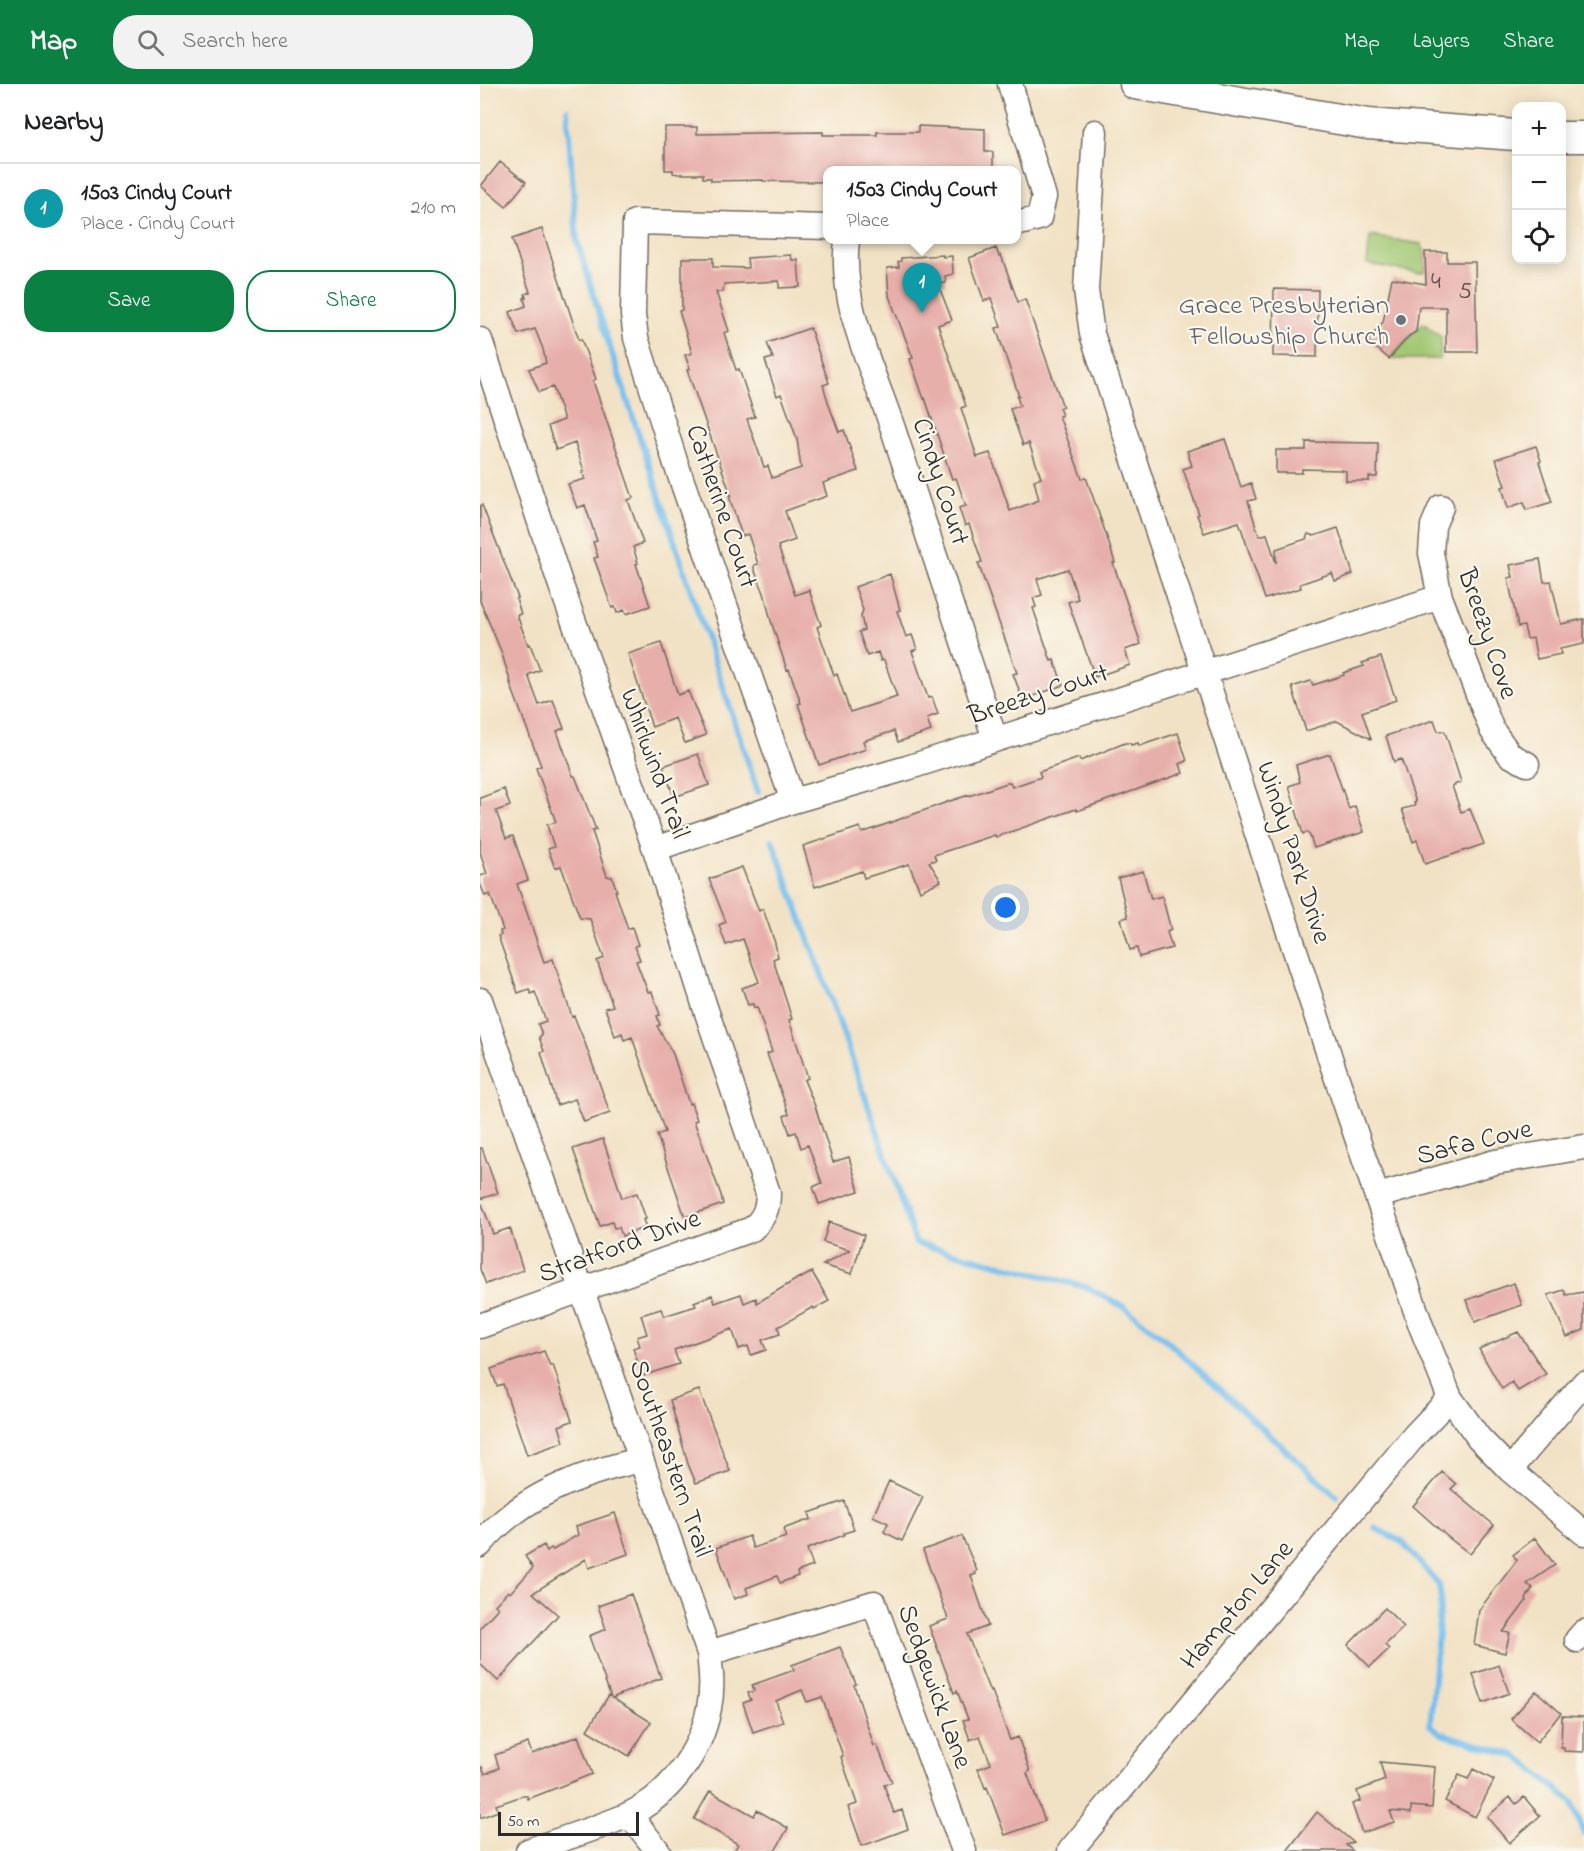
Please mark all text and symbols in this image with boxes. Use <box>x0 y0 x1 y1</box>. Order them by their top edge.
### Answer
search box <box>113 15 533 69</box>
text: Map <box>30 22 77 63</box>
icon: search <box>134 26 167 59</box>
text: Search here <box>182 26 288 58</box>
text: Map <box>1344 27 1380 57</box>
text: Layers <box>1413 27 1470 57</box>
text: Share <box>1503 27 1554 57</box>
map controls <box>1512 102 1566 264</box>
button: + <box>1512 102 1566 156</box>
text: Nearby <box>24 104 103 142</box>
button: − <box>1512 156 1566 210</box>
popup <box>823 166 1021 244</box>
text: 1503 Cindy Court <box>847 175 997 207</box>
text: 1503 Cindy Court <box>81 178 232 210</box>
text: 1 <box>40 194 47 223</box>
text: 210 m <box>411 194 456 223</box>
text: Place <box>847 207 889 236</box>
text: Place · Cindy Court <box>81 210 235 239</box>
button: locate <box>1512 210 1566 264</box>
pin: 1 <box>902 264 942 313</box>
house number: 4 <box>1431 265 1441 300</box>
button: Save <box>24 270 234 332</box>
button: Share <box>246 270 456 332</box>
house number: 5 <box>1458 275 1472 310</box>
place label: Grace Presbyterian Fellowship Church <box>1179 287 1389 357</box>
marker: Grace Presbyterian Fellowship Church <box>1394 313 1408 327</box>
street label: Cindy Court <box>901 413 979 550</box>
street label: Catherine Court <box>674 420 767 594</box>
street label: Breezy Cove <box>1446 562 1528 705</box>
street label: Breezy Court <box>963 654 1114 737</box>
street label: Whirlwind Trail <box>608 683 699 844</box>
street label: Windy Park Drive <box>1245 757 1341 950</box>
your location <box>991 893 1020 922</box>
street label: Safa Cove <box>1413 1110 1537 1177</box>
street label: Stratford Drive <box>533 1200 707 1295</box>
street label: Southeastern Trail <box>618 1355 722 1563</box>
street label: Hampton Lane <box>1172 1531 1305 1679</box>
street label: Sedgewick Lane <box>886 1599 982 1775</box>
scale bar <box>498 1809 639 1836</box>
text: 50 m <box>507 1810 539 1834</box>

